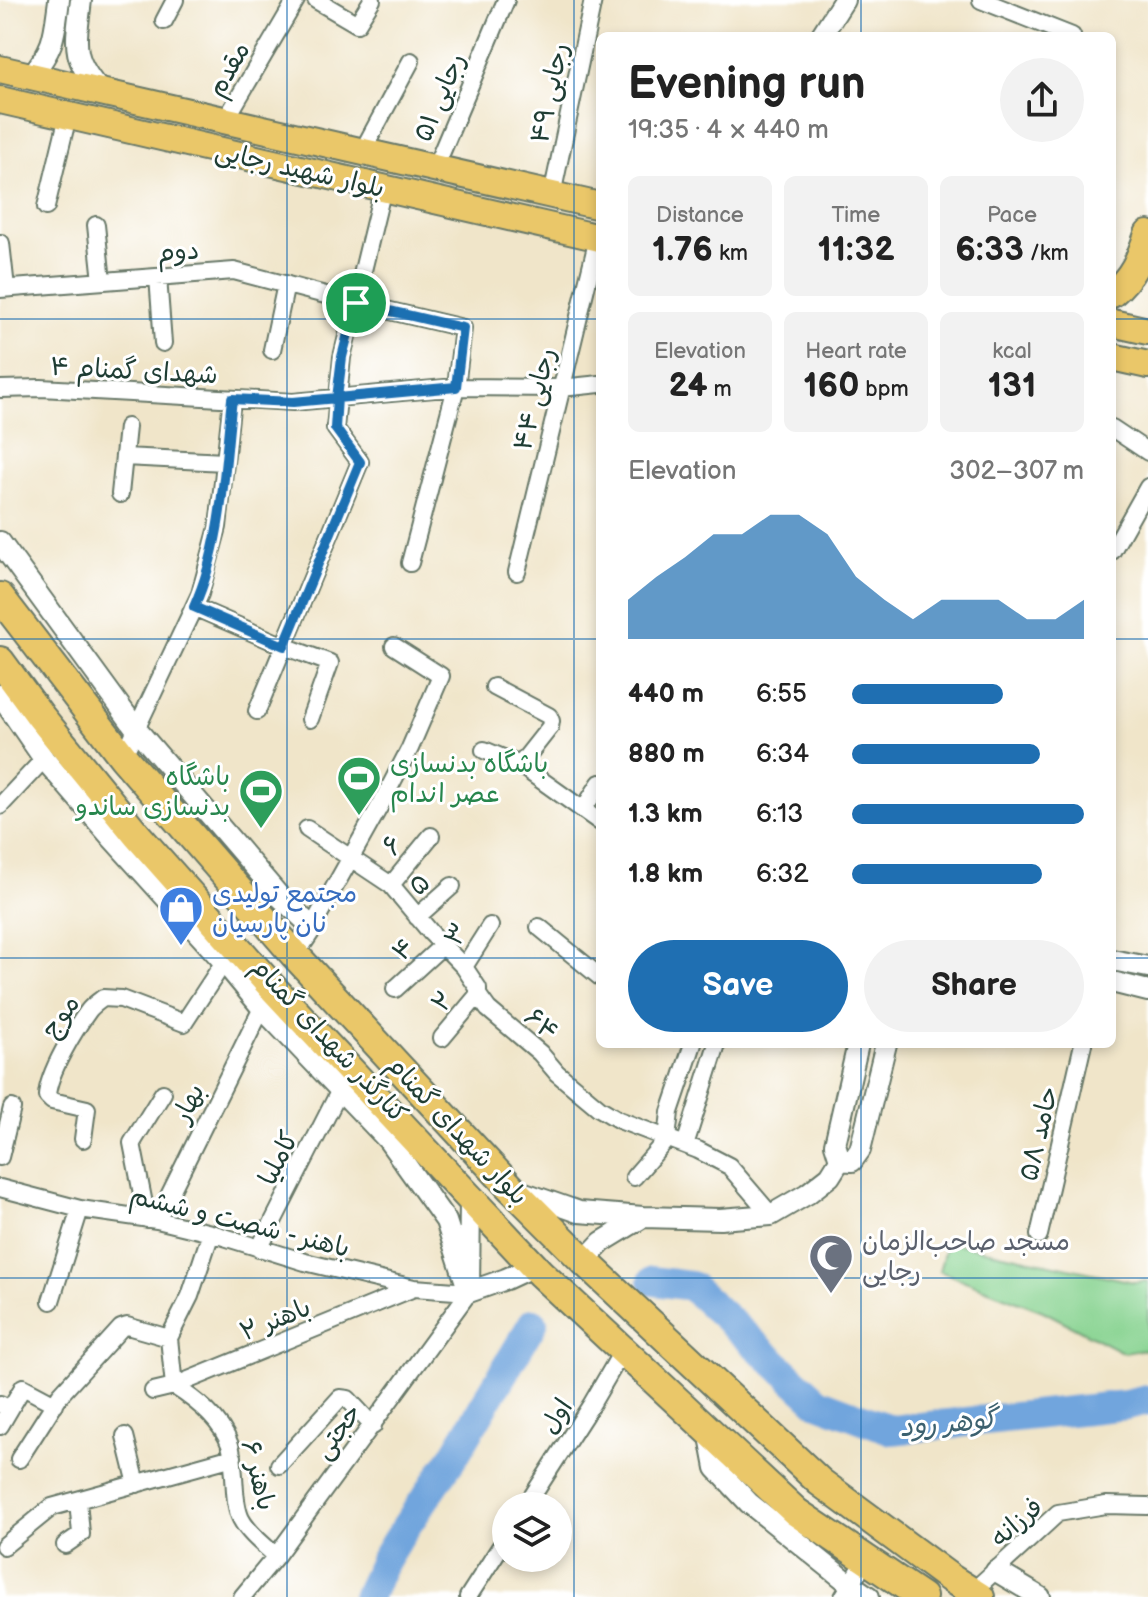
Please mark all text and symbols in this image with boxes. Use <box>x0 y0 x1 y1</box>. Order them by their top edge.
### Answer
street label: مقدم <box>201 37 260 104</box>
street label: رجایی ۴۹ <box>525 40 576 146</box>
street label: رجایی ۵۱ <box>408 49 473 147</box>
text: Evening run <box>628 58 865 111</box>
button: share <box>1000 58 1084 142</box>
text: 19:35 · 4 × 440 m <box>628 115 829 146</box>
street label: بلوار شهید رجایی <box>212 136 387 205</box>
text: Distance <box>656 202 744 229</box>
text: Time <box>832 202 880 229</box>
text: Pace <box>987 202 1037 229</box>
text: 1.76 <box>652 229 713 270</box>
text: 11:32 <box>817 229 895 270</box>
text: 6:33 <box>955 229 1024 270</box>
street label: دوم <box>156 235 201 273</box>
text: km <box>713 240 748 267</box>
text: /km <box>1024 240 1069 267</box>
pin <box>322 269 390 337</box>
icon: arrive <box>334 281 378 325</box>
text: Elevation <box>654 338 746 365</box>
text: Heart rate <box>805 338 907 365</box>
text: kcal <box>992 338 1032 365</box>
street label: رجایی ۴۴ <box>508 345 563 454</box>
street label: شهدای گمنام ۴ <box>49 351 219 394</box>
text: 24 <box>668 365 707 406</box>
text: 160 <box>803 365 859 406</box>
text: 131 <box>988 365 1036 406</box>
text: m <box>707 376 732 403</box>
text: bpm <box>859 376 909 403</box>
text: Elevation <box>628 456 736 487</box>
text: 302–307 m <box>949 456 1084 487</box>
text: 440 m <box>628 679 704 710</box>
text: 6:55 <box>756 679 807 710</box>
text: 880 m <box>628 739 705 770</box>
text: 6:34 <box>756 739 809 770</box>
place label: باشگاه بدنسازی عصر اندام <box>390 748 548 813</box>
sports icon: باشگاه بدنسازی عصر اندام <box>335 754 383 817</box>
place label: باشگاه بدنسازی ساندو <box>75 761 230 823</box>
sports icon: باشگاه بدنسازی ساندو <box>237 767 285 830</box>
text: 1.3 km <box>628 799 703 830</box>
text: 6:13 <box>756 799 803 830</box>
street label: ۶ <box>376 830 410 862</box>
text: 1.8 km <box>628 859 703 890</box>
text: 6:32 <box>756 859 808 890</box>
street label: ۵ <box>403 868 437 903</box>
place label: مجتمع تولیدی نان پارسیان <box>212 879 357 940</box>
shop icon: مجتمع تولیدی نان پارسیان <box>157 884 205 947</box>
street label: ۳ <box>438 918 476 952</box>
street label: ۴ <box>386 932 422 968</box>
button: Save <box>628 940 848 1032</box>
button: Share <box>864 940 1084 1032</box>
street label: کنارگذر شهدای گمنام <box>242 951 414 1132</box>
street label: ۲ <box>426 985 461 1019</box>
street label: موج <box>35 989 88 1045</box>
street label: ۶۴ <box>518 1002 564 1048</box>
street label: بلوار شهدای گمنام <box>378 1049 535 1214</box>
street label: بهار <box>166 1079 212 1130</box>
street label: حامد ۵۸ <box>1014 1084 1065 1184</box>
street label: کاملیا <box>253 1126 306 1191</box>
street label: باهنر - شصت و ششم <box>126 1180 353 1268</box>
place label: مسجد صاحب‌الزمان رجایی <box>862 1227 1070 1288</box>
mosque icon: مسجد صاحب‌الزمان رجایی <box>807 1232 855 1295</box>
street label: باهنر ۲ <box>236 1292 315 1349</box>
street label: اول <box>534 1393 580 1440</box>
street label: حجتی <box>308 1398 369 1466</box>
water label: گوهر رود <box>898 1401 1003 1444</box>
street label: باهنر ۶ <box>234 1437 281 1514</box>
map controls <box>492 1492 572 1572</box>
button: layers <box>492 1492 572 1572</box>
street label: فرزانه <box>984 1492 1050 1554</box>

